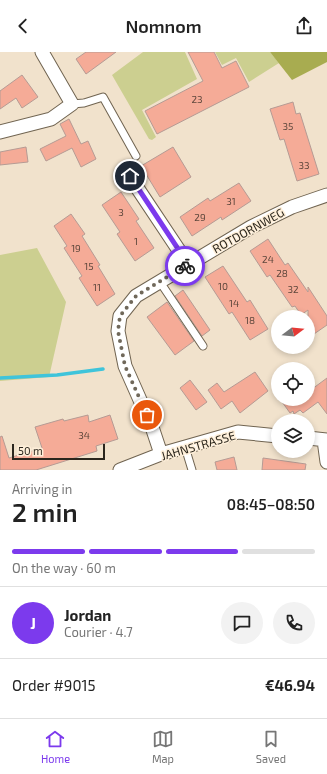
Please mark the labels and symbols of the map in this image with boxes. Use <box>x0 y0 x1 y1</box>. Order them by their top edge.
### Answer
house number: 23 <box>191 93 203 105</box>
house number: 35 <box>283 120 293 132</box>
pin <box>113 159 147 193</box>
house number: 33 <box>298 159 310 171</box>
house number: 31 <box>226 195 236 207</box>
street label: ROTDORNWEG <box>210 205 286 255</box>
house number: 3 <box>118 206 124 218</box>
house number: 29 <box>194 211 206 223</box>
house number: 1 <box>134 235 138 247</box>
house number: 19 <box>71 242 81 254</box>
courier <box>165 246 205 286</box>
house number: 24 <box>262 253 274 265</box>
house number: 15 <box>84 260 94 272</box>
house number: 28 <box>276 267 288 279</box>
house number: 10 <box>218 280 228 292</box>
house number: 11 <box>93 281 101 293</box>
house number: 32 <box>287 283 299 295</box>
house number: 14 <box>229 297 239 309</box>
north arrow <box>271 310 315 354</box>
house number: 18 <box>245 314 255 326</box>
pin <box>130 398 164 432</box>
street label: JAHNSTRASSE <box>159 428 237 462</box>
house number: 34 <box>78 429 90 441</box>
scale bar <box>12 442 105 461</box>

